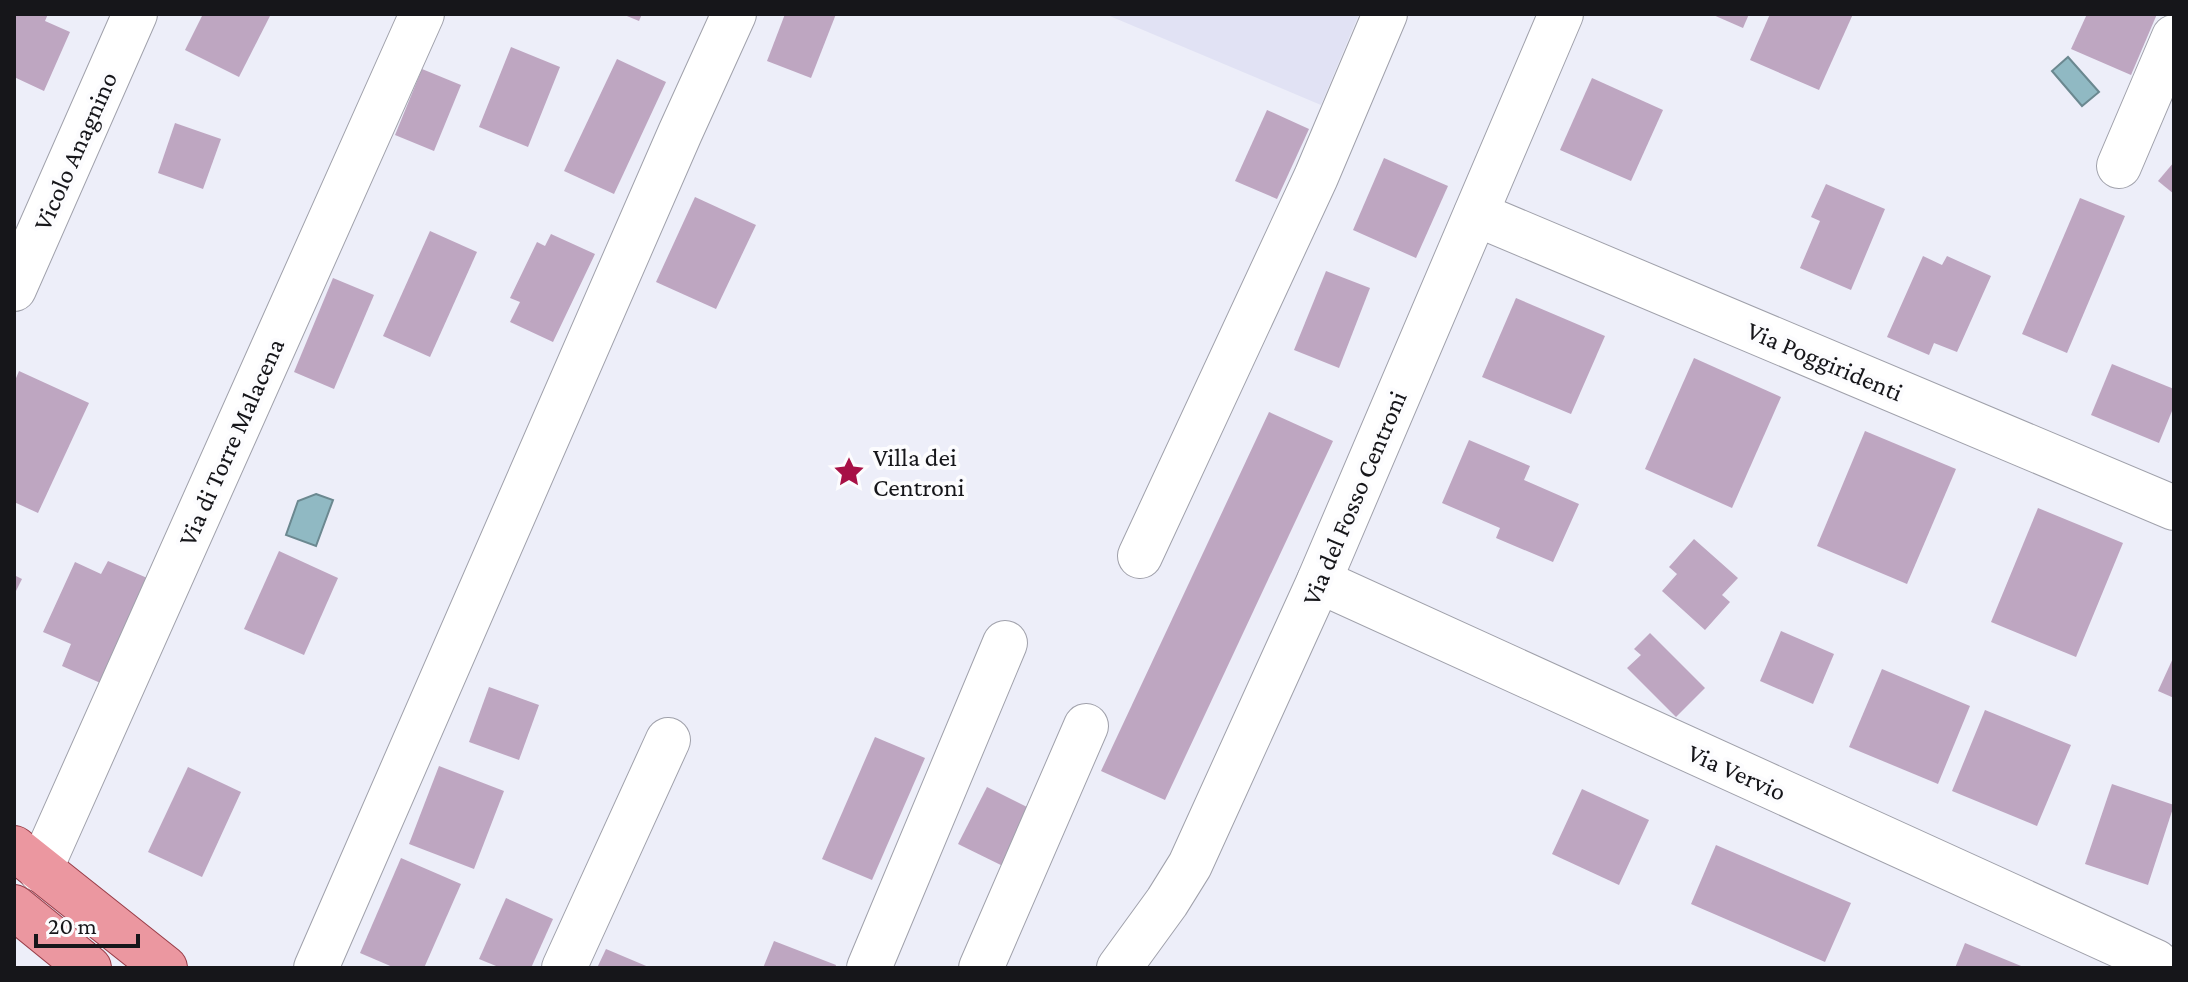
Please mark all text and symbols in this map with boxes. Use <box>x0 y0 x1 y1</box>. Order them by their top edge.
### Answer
street label: Vicolo Anagnino <box>28 67 123 235</box>
street label: Via Poggiridenti <box>1743 316 1907 407</box>
street label: Via di Torre Malacena <box>173 334 290 551</box>
street label: Via del Fosso Centroni <box>1296 387 1413 610</box>
place label: Villa dei Centroni <box>873 443 965 502</box>
place icon: Villa dei Centroni <box>832 455 866 489</box>
street label: Via Vervio <box>1683 738 1790 807</box>
scale bar <box>36 898 138 948</box>
text: 20 m <box>48 912 97 939</box>

